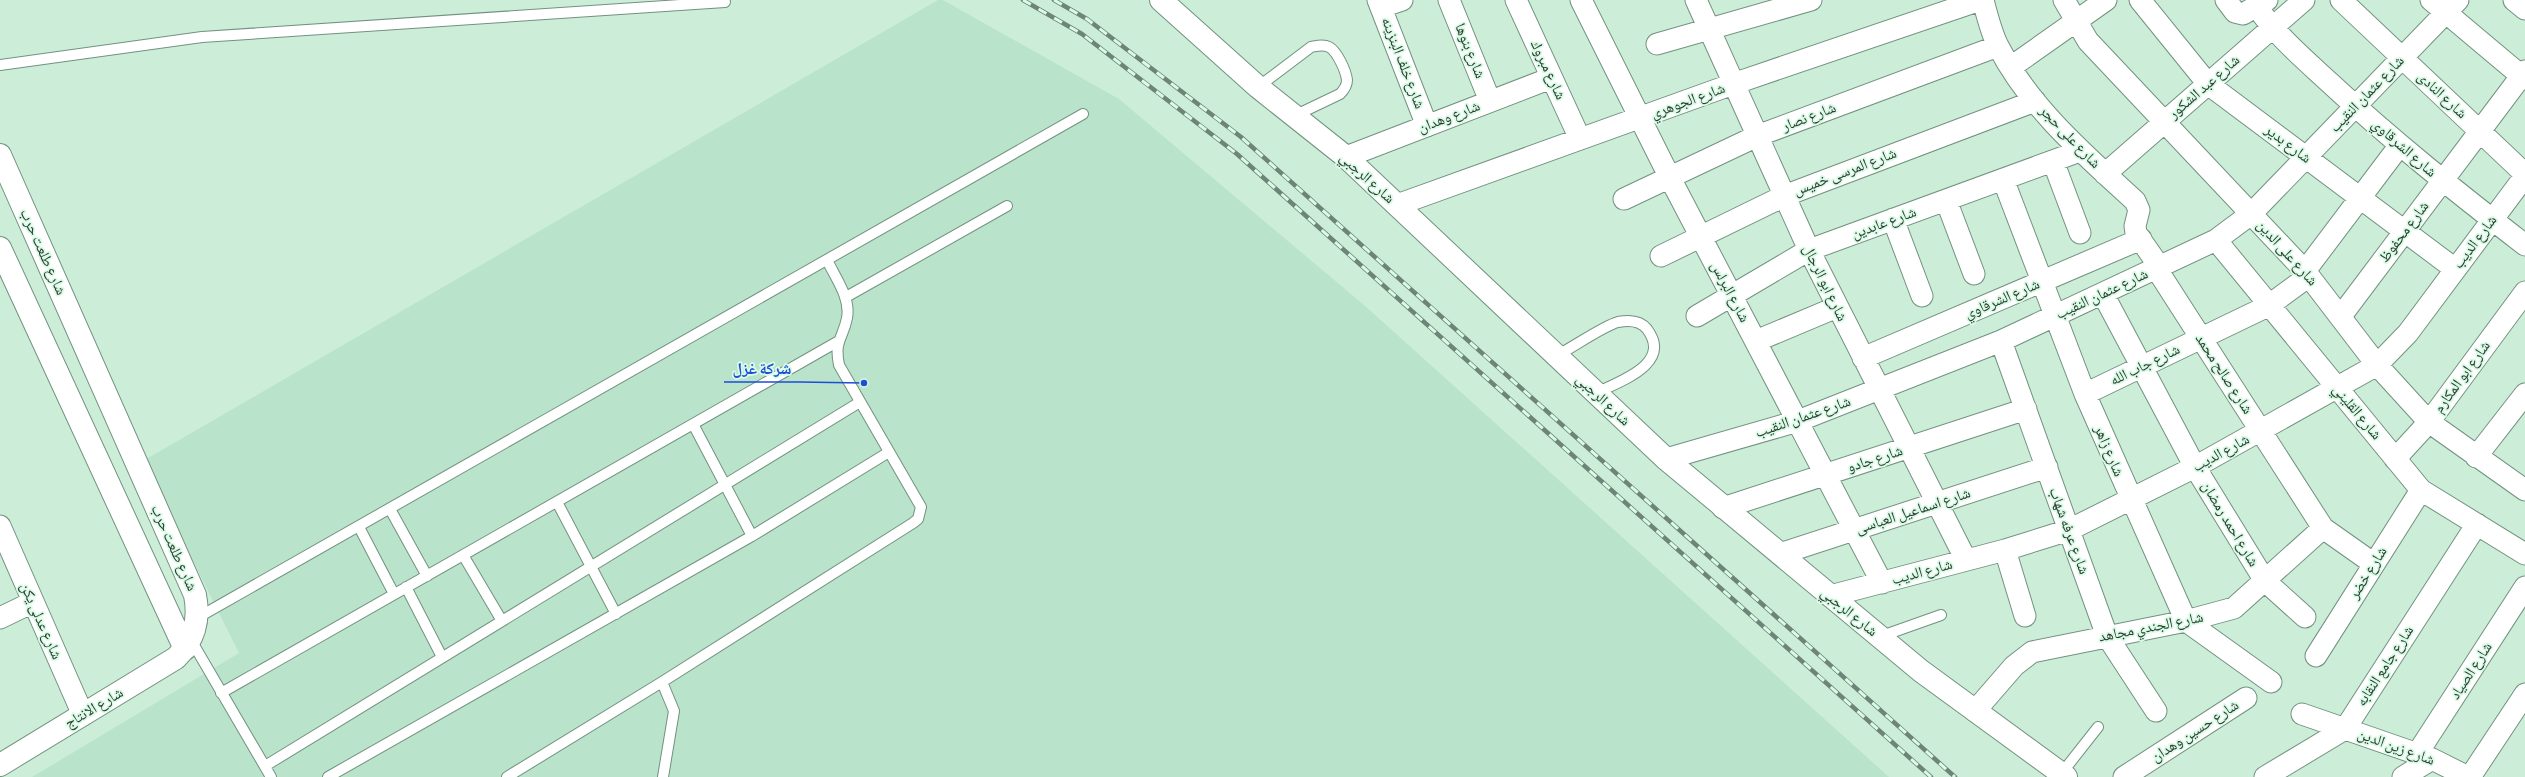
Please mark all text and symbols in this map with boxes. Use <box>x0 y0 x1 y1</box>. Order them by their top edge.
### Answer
street label: شارع خلف البنزينه <box>1377 14 1429 112</box>
street label: شارع بنوها <box>1450 21 1490 81</box>
street label: شارع مبروك <box>1526 37 1570 103</box>
street label: شارع عبد الشكور <box>2164 51 2244 124</box>
street label: شارع عثمان النقيب <box>2326 51 2409 136</box>
street label: شارع النادى <box>2413 67 2471 123</box>
street label: شارع الجوهري <box>1648 79 1728 125</box>
street label: شارع وهدان <box>1415 96 1483 138</box>
street label: شارع نصار <box>1778 98 1839 136</box>
street label: شارع على حجر <box>2035 101 2105 173</box>
street label: شارع الشرقاوي <box>2366 115 2441 183</box>
street label: شارع بدير <box>2260 120 2315 168</box>
street label: شارع المرسى خميس <box>1791 144 1899 200</box>
street label: شارع الرجبي <box>1334 148 1399 209</box>
street label: شارع محفوظ <box>2375 197 2433 267</box>
street label: شارع عابدين <box>1849 203 1919 243</box>
street label: شارع طلعت حرب <box>16 206 71 298</box>
street label: شارع الديب <box>2449 211 2501 273</box>
street label: شارع على الدين <box>2252 216 2322 290</box>
street label: شارع ابو الرجال <box>1798 242 1852 325</box>
street label: شارع البرلس <box>1706 258 1754 326</box>
street label: شارع عثمان النقيب <box>2053 264 2151 324</box>
street label: شارع الشرقاوي <box>1961 275 2043 325</box>
street label: شارع صالح محمد <box>2191 330 2257 418</box>
street label: شارع ابو المكارم <box>2429 337 2495 417</box>
street label: شارع جاب الله <box>2107 340 2183 390</box>
callout: شركة غزل <box>724 354 799 382</box>
text: شركة غزل <box>733 360 791 379</box>
street label: شارع الرجبي <box>1570 370 1634 432</box>
street label: شارع القليني <box>2327 380 2386 445</box>
street label: شارع عثمان النقيب <box>1753 392 1853 442</box>
street label: شارع زاهر <box>2089 422 2128 480</box>
street label: شارع الديب <box>2189 430 2253 476</box>
street label: شارع جادو <box>1845 441 1905 477</box>
street label: شارع احمد رمضان <box>2197 478 2263 570</box>
street label: شارع اسماعيل العباسى <box>1853 483 1973 539</box>
street label: شارع عرفه شهاب <box>2045 485 2094 577</box>
street label: شارع طلعت حرب <box>147 502 202 594</box>
street label: شارع خضر <box>2344 543 2392 604</box>
street label: شارع الديب <box>1890 555 1955 589</box>
street label: شارع عدلى يكن <box>16 580 66 663</box>
street label: شارع الرجبي <box>1815 583 1881 642</box>
street label: شارع الجندي مجاهد <box>2097 608 2205 648</box>
street label: شارع جامع النقابه <box>2352 622 2418 710</box>
street label: شارع الصياد <box>2445 639 2497 703</box>
street label: شارع الانتاج <box>61 683 127 733</box>
street label: شارع حسين وهدان <box>2147 695 2243 766</box>
street label: شارع زين الدين <box>2355 724 2437 770</box>

